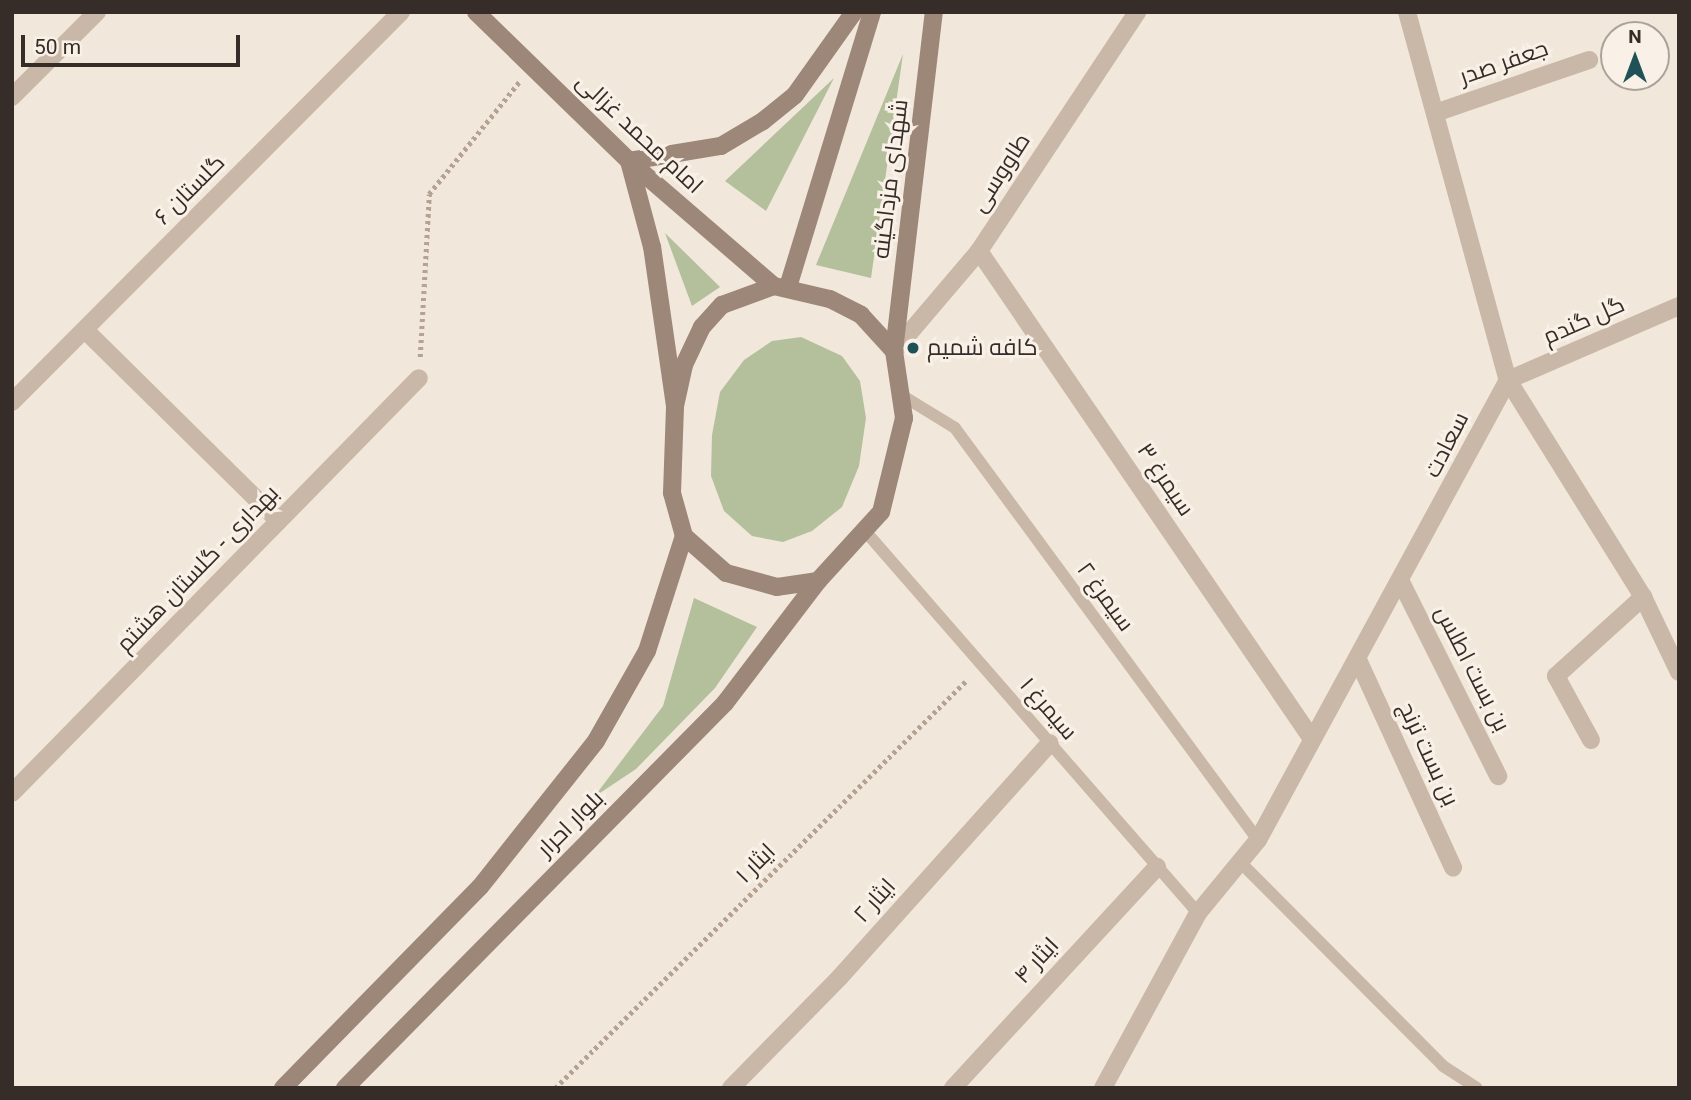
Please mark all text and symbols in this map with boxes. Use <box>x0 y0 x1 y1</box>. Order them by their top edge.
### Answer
scale bar <box>24 21 243 65</box>
north arrow <box>1600 21 1670 91</box>
text: N <box>1628 25 1642 48</box>
text: 50 m <box>34 35 81 59</box>
street label: جعفر صدر <box>1456 35 1552 91</box>
street label: امام محمد غزالی <box>570 68 708 200</box>
street label: شهدای مزداگینه <box>868 98 914 260</box>
street label: طاووسی <box>965 128 1037 218</box>
street label: گلستان ۶ <box>149 149 231 231</box>
street label: گل گندم <box>1539 291 1629 351</box>
place label: کافه شمیم <box>927 334 1038 362</box>
marker: کافه شمیم <box>905 340 921 356</box>
street label: سعادت <box>1419 408 1475 482</box>
street label: سیمرغ ۳ <box>1131 438 1199 522</box>
street label: بهداری - گلستان هشتم <box>111 480 285 658</box>
street label: سیمرغ ۲ <box>1071 557 1139 637</box>
street label: بن بست اطلس <box>1429 602 1515 736</box>
street label: سیمرغ ۱ <box>1013 672 1083 746</box>
street label: بن بست ترنج <box>1392 697 1464 811</box>
street label: بلوار احرار <box>532 785 610 863</box>
street label: ایثار ۱ <box>730 838 782 890</box>
street label: ایثار ۲ <box>848 873 902 929</box>
street label: ایثار ۴ <box>1009 932 1065 990</box>

